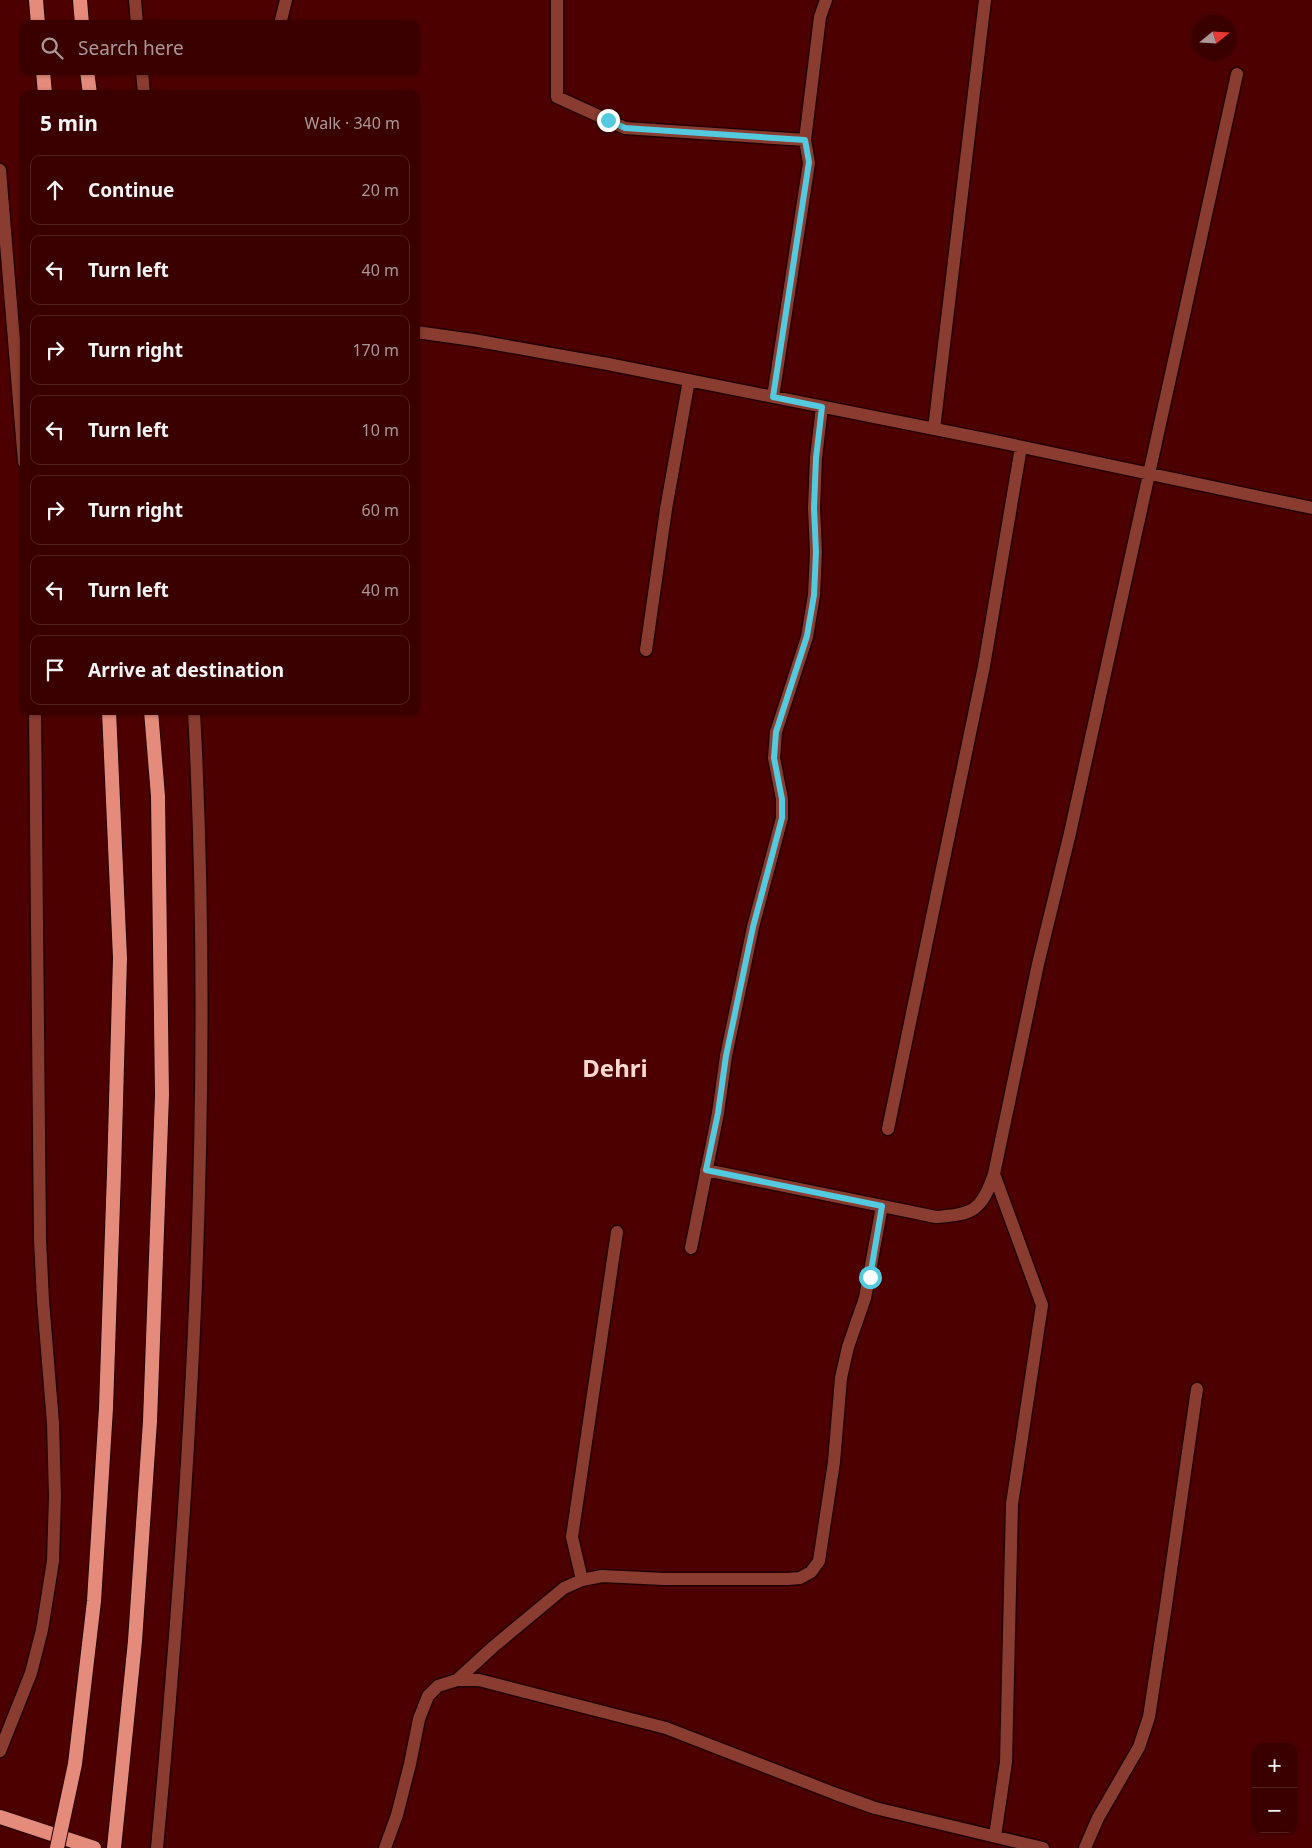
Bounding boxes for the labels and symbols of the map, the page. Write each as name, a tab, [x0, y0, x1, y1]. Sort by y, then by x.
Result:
north arrow	[1192, 15, 1237, 60]
route end	[597, 109, 620, 132]
district label: Dehri	[582, 1051, 648, 1084]
route start	[859, 1266, 882, 1289]

